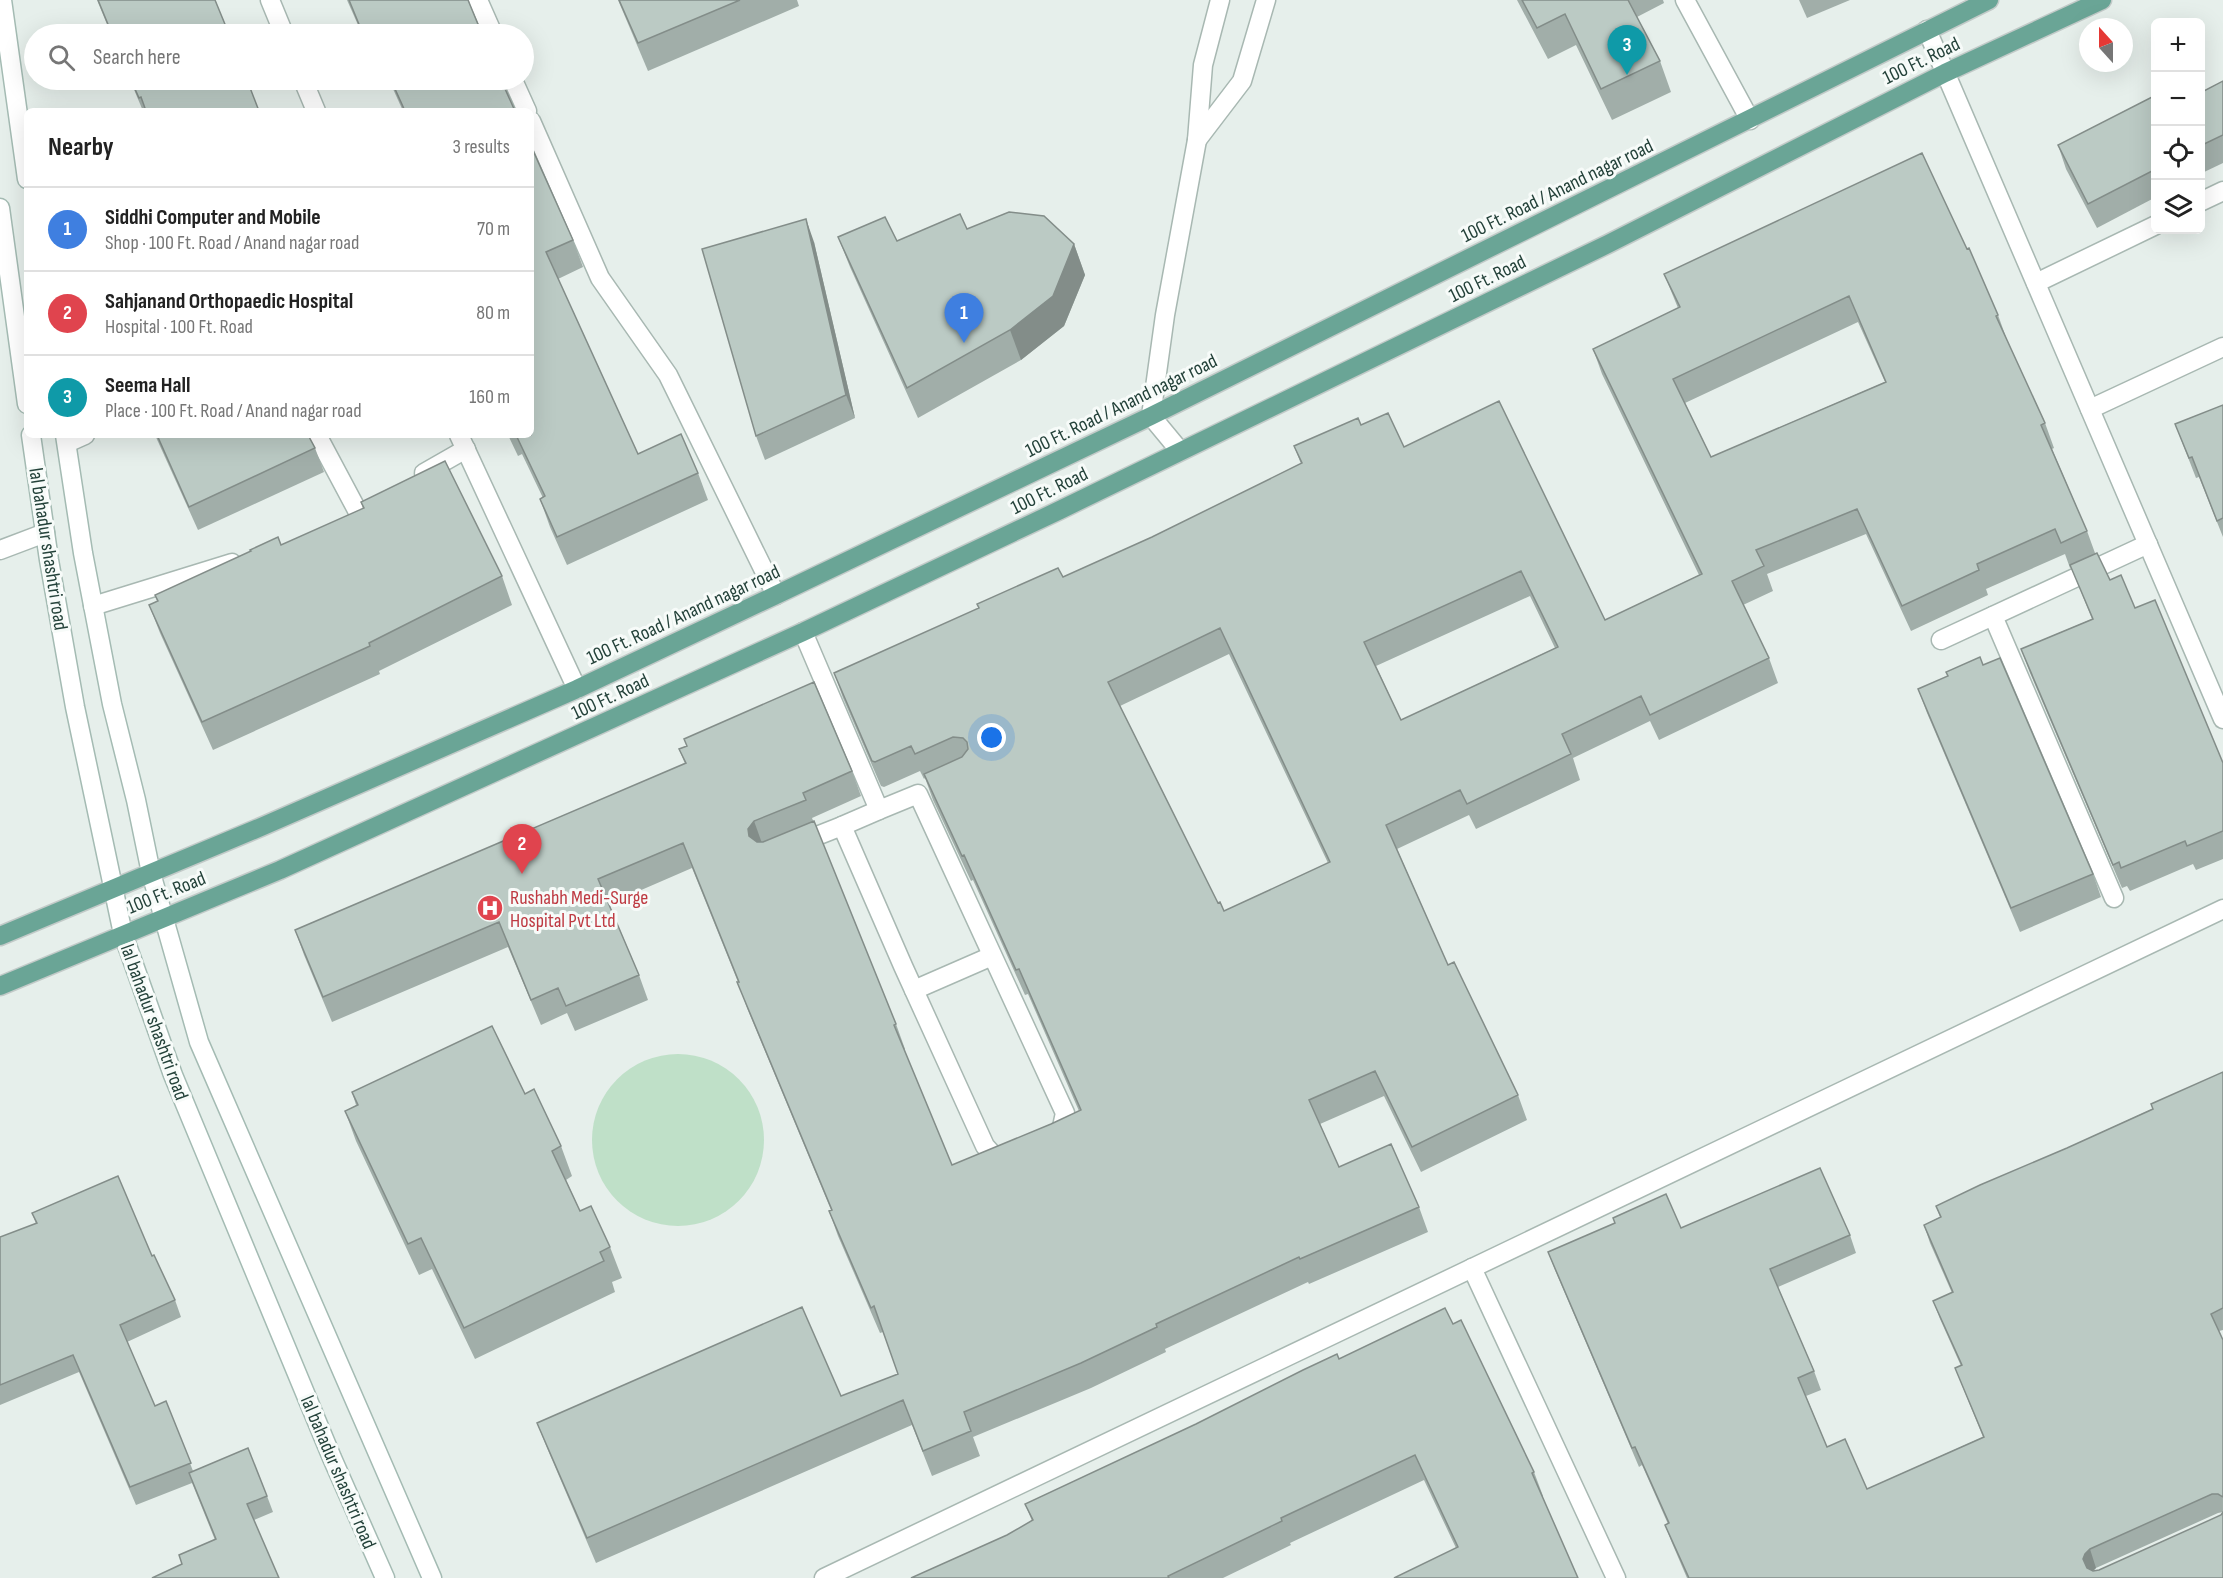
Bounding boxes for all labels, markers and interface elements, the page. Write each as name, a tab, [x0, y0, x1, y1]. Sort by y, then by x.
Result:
north arrow	[2079, 18, 2133, 72]
map controls	[2151, 18, 2205, 234]
button: +	[2151, 18, 2205, 72]
search box	[24, 24, 534, 90]
pin: 3	[1608, 26, 1646, 75]
street label: 100 Ft. Road	[1879, 32, 1964, 90]
icon: search	[45, 41, 78, 74]
text: Search here	[93, 44, 180, 71]
button: −	[2151, 72, 2205, 126]
button: locate	[2151, 126, 2205, 180]
text: Nearby	[48, 132, 114, 163]
street label: 100 Ft. Road / Anand nagar road	[1458, 134, 1657, 248]
text: 3 results	[453, 135, 510, 159]
button: layers	[2151, 180, 2205, 234]
text: Siddhi Computer and Mobile	[105, 204, 321, 231]
text: 1	[64, 217, 71, 241]
text: 70 m	[477, 217, 510, 241]
text: Shop · 100 Ft. Road / Anand nagar road	[105, 231, 359, 255]
street label: 100 Ft. Road	[1445, 250, 1530, 308]
text: Sahjanand Orthopaedic Hospital	[105, 288, 353, 315]
pin: 1	[944, 294, 984, 343]
text: 2	[63, 301, 72, 325]
text: 80 m	[476, 301, 510, 325]
text: Hospital · 100 Ft. Road	[105, 315, 253, 339]
street label: 100 Ft. Road / Anand nagar road	[1022, 349, 1221, 463]
text: Seema Hall	[105, 372, 190, 399]
text: 3	[63, 385, 72, 409]
text: 160 m	[469, 385, 510, 409]
text: Place · 100 Ft. Road / Anand nagar road	[105, 399, 361, 423]
street label: 100 Ft. Road	[1007, 462, 1092, 520]
street label: lal bahadur shashtri road	[23, 466, 73, 632]
street label: 100 Ft. Road / Anand nagar road	[583, 560, 784, 670]
street label: 100 Ft. Road	[568, 669, 653, 725]
your location	[977, 723, 1006, 752]
pin: 2	[502, 824, 542, 874]
street label: 100 Ft. Road	[124, 866, 209, 920]
place label: Rushabh Medi-Surge Hospital Pvt Ltd	[510, 886, 648, 933]
hospital icon: Rushabh Medi-Surge Hospital Pvt Ltd	[475, 893, 505, 923]
street label: lal bahadur shashtri road	[115, 941, 193, 1103]
street label: lal bahadur shashtri road	[295, 1392, 381, 1553]

